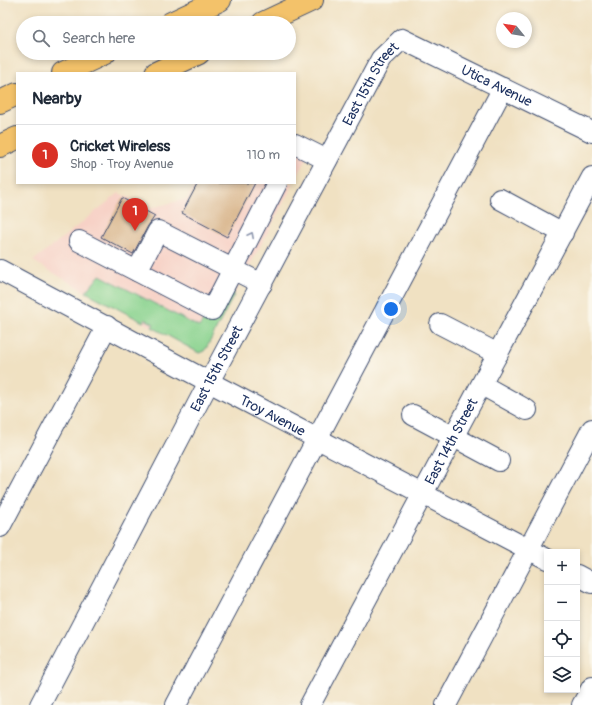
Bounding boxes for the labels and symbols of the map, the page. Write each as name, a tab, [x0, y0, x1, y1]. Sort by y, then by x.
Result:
north arrow	[496, 12, 532, 48]
street label: East 15th Street	[339, 38, 403, 129]
street label: Utica Avenue	[458, 61, 535, 110]
pin: 1	[122, 198, 148, 231]
one-way arrow	[246, 231, 254, 239]
your location	[381, 299, 401, 319]
street label: East 15th Street	[187, 322, 247, 415]
street label: Troy Avenue	[237, 392, 308, 440]
street label: East 14th Street	[421, 395, 481, 488]

